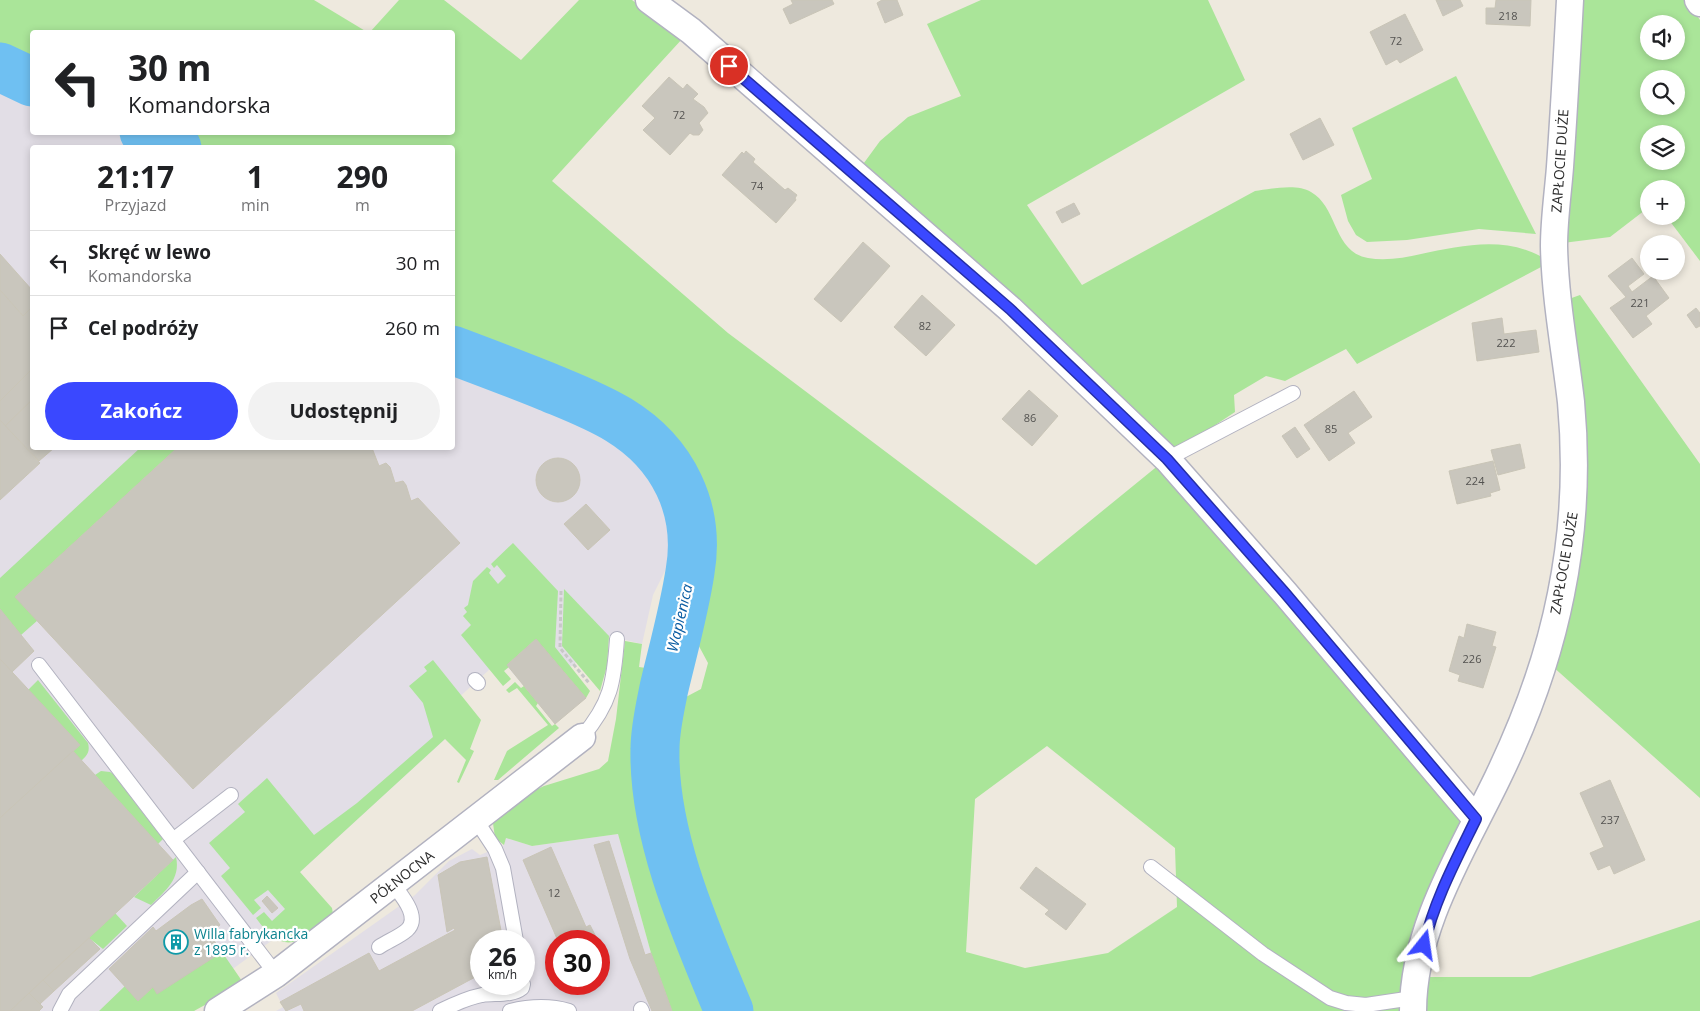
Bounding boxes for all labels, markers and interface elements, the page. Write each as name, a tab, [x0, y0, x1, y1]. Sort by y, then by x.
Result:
house number: 218	[1499, 8, 1517, 23]
map controls	[1640, 15, 1685, 280]
button: sound	[1640, 15, 1685, 60]
house number: 72	[1390, 33, 1402, 48]
text: 30 m	[128, 44, 211, 91]
pin	[708, 45, 750, 87]
icon: left	[45, 50, 110, 115]
icon: arrive	[715, 52, 743, 80]
button: search	[1640, 70, 1685, 115]
text: Komandorska	[128, 89, 271, 119]
house number: 72	[673, 107, 685, 122]
street label: ZAPŁOCIE DUŻE	[1546, 109, 1573, 213]
button: layers	[1640, 125, 1685, 170]
text: 21:17	[97, 156, 174, 197]
text: 1	[247, 156, 264, 197]
text: 290	[337, 156, 388, 197]
house number: 74	[751, 178, 764, 193]
button: +	[1640, 180, 1685, 225]
text: Przyjazd	[105, 194, 166, 216]
text: min	[241, 194, 270, 216]
text: m	[355, 194, 370, 216]
button: −	[1640, 235, 1685, 280]
text: Skręć w lewo	[88, 239, 211, 265]
icon: left	[45, 249, 73, 277]
text: 30 m	[396, 250, 440, 276]
text: Komandorska	[88, 265, 192, 287]
house number: 221	[1631, 295, 1649, 310]
icon: arrive	[45, 314, 73, 342]
text: Cel podróży	[88, 315, 198, 341]
text: 260 m	[385, 315, 440, 341]
house number: 82	[919, 318, 931, 333]
house number: 222	[1497, 335, 1515, 350]
button: Zakończ	[45, 382, 238, 440]
button: Udostępnij	[248, 382, 440, 440]
house number: 86	[1024, 410, 1036, 425]
house number: 85	[1325, 421, 1337, 436]
house number: 224	[1466, 473, 1485, 488]
street label: ZAPŁOCIE DUŻE	[1545, 510, 1582, 616]
water label: Wapienica	[662, 581, 697, 654]
house number: 226	[1463, 651, 1481, 666]
house number: 237	[1601, 812, 1619, 827]
street label: PÓŁNOCNA	[366, 846, 438, 908]
house number: 12	[548, 885, 560, 900]
position arrow	[1397, 918, 1449, 970]
place label: Willa fabrykancka z 1895 r.	[194, 924, 308, 959]
building icon: Willa fabrykancka z 1895 r.	[163, 929, 189, 955]
speed limit sign: 30	[545, 930, 610, 995]
text: 26	[488, 939, 517, 973]
text: km/h	[488, 966, 517, 983]

